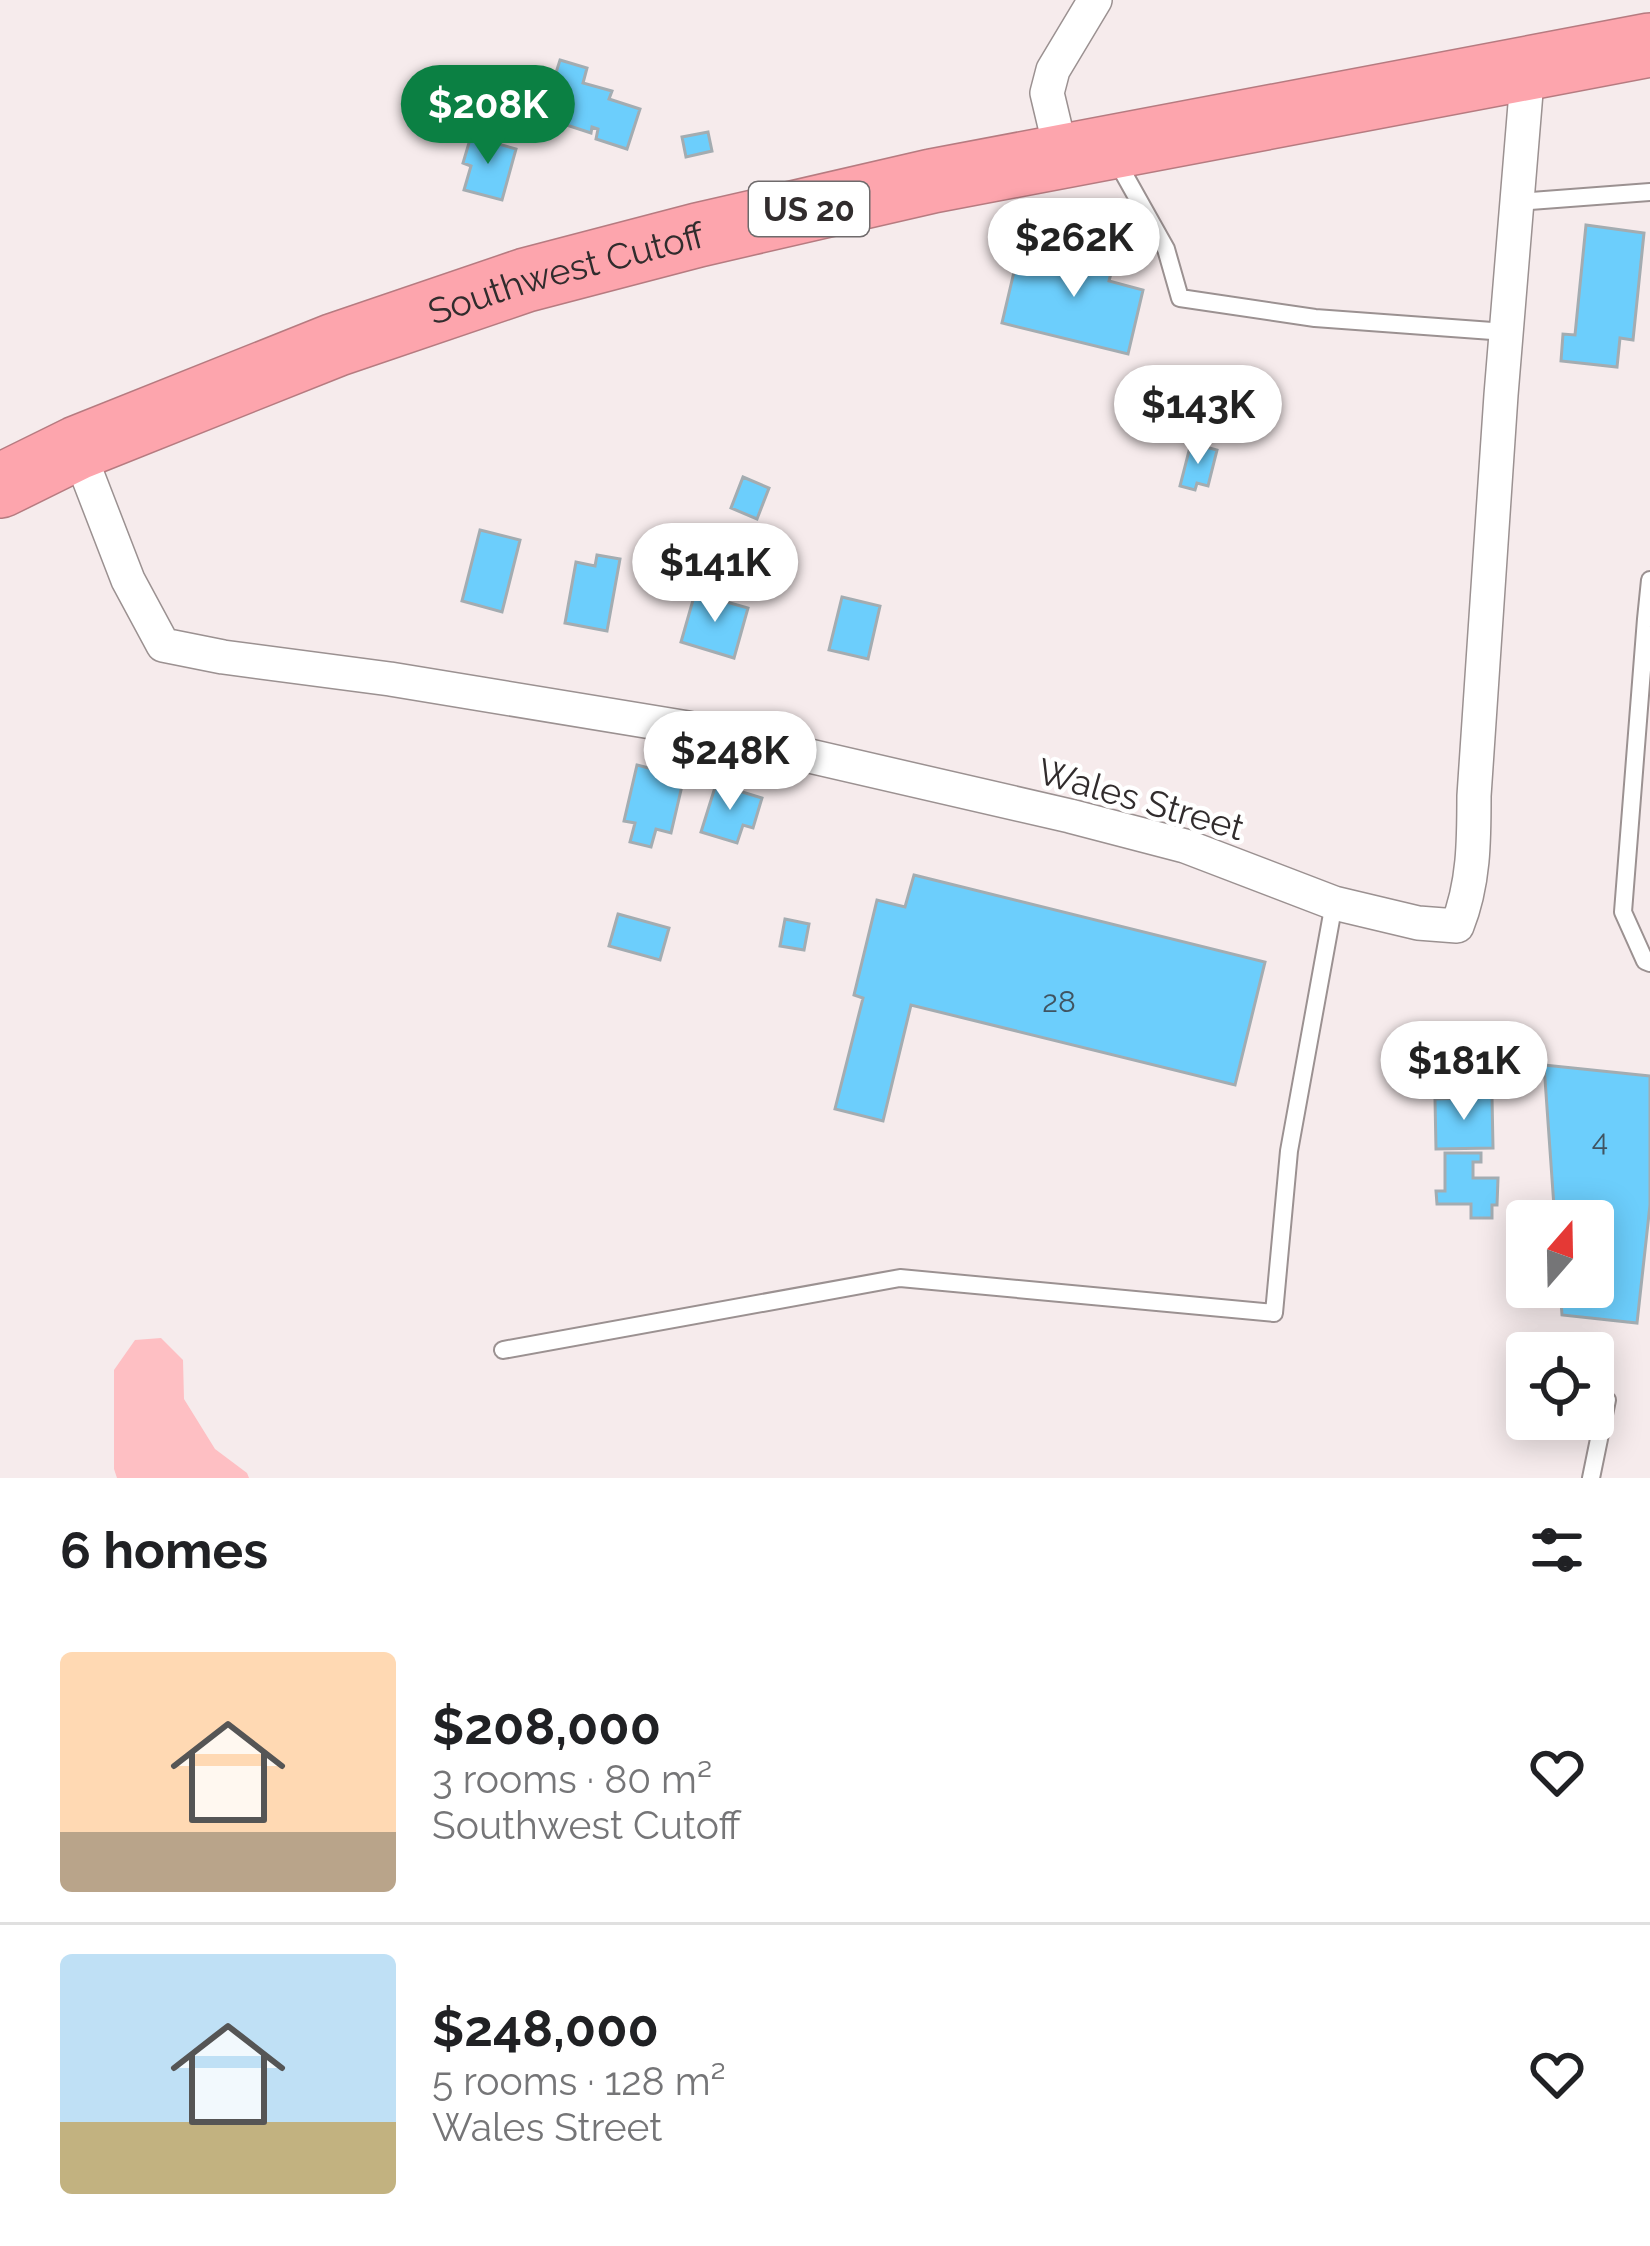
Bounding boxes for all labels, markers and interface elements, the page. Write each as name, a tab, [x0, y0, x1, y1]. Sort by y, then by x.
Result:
pin: $208K	[404, 65, 572, 167]
text: $208K	[428, 81, 548, 127]
road number: US 20	[749, 182, 869, 236]
pin: $262K	[990, 198, 1158, 300]
street label: Southwest Cutoff	[422, 213, 710, 333]
text: $262K	[1015, 214, 1133, 260]
pin: $143K	[1114, 365, 1282, 467]
text: $143K	[1141, 381, 1255, 427]
pin: $141K	[631, 523, 799, 625]
text: $141K	[659, 539, 771, 585]
pin: $248K	[646, 711, 814, 813]
text: $248K	[671, 727, 789, 773]
street label: Wales Street	[1033, 750, 1249, 848]
house number: 28	[1042, 984, 1076, 1019]
pin: $181K	[1380, 1021, 1548, 1123]
text: $181K	[1408, 1037, 1520, 1083]
house number: 4	[1592, 1123, 1608, 1158]
north arrow	[1506, 1200, 1614, 1308]
map controls	[1506, 1200, 1614, 1440]
button: locate	[1506, 1332, 1614, 1440]
icon: filters	[1524, 1517, 1590, 1583]
text: 6 homes	[60, 1520, 268, 1580]
text: $208,000	[432, 1696, 661, 1756]
icon: home	[156, 1700, 300, 1844]
icon: heart	[1524, 1739, 1590, 1805]
text: 3 rooms · 80 m²	[432, 1756, 712, 1802]
text: Southwest Cutoff	[432, 1802, 741, 1848]
text: $248,000	[432, 1998, 659, 2058]
icon: home	[156, 2002, 300, 2146]
icon: heart	[1524, 2041, 1590, 2107]
text: 5 rooms · 128 m²	[432, 2058, 726, 2104]
text: Wales Street	[432, 2104, 662, 2150]

